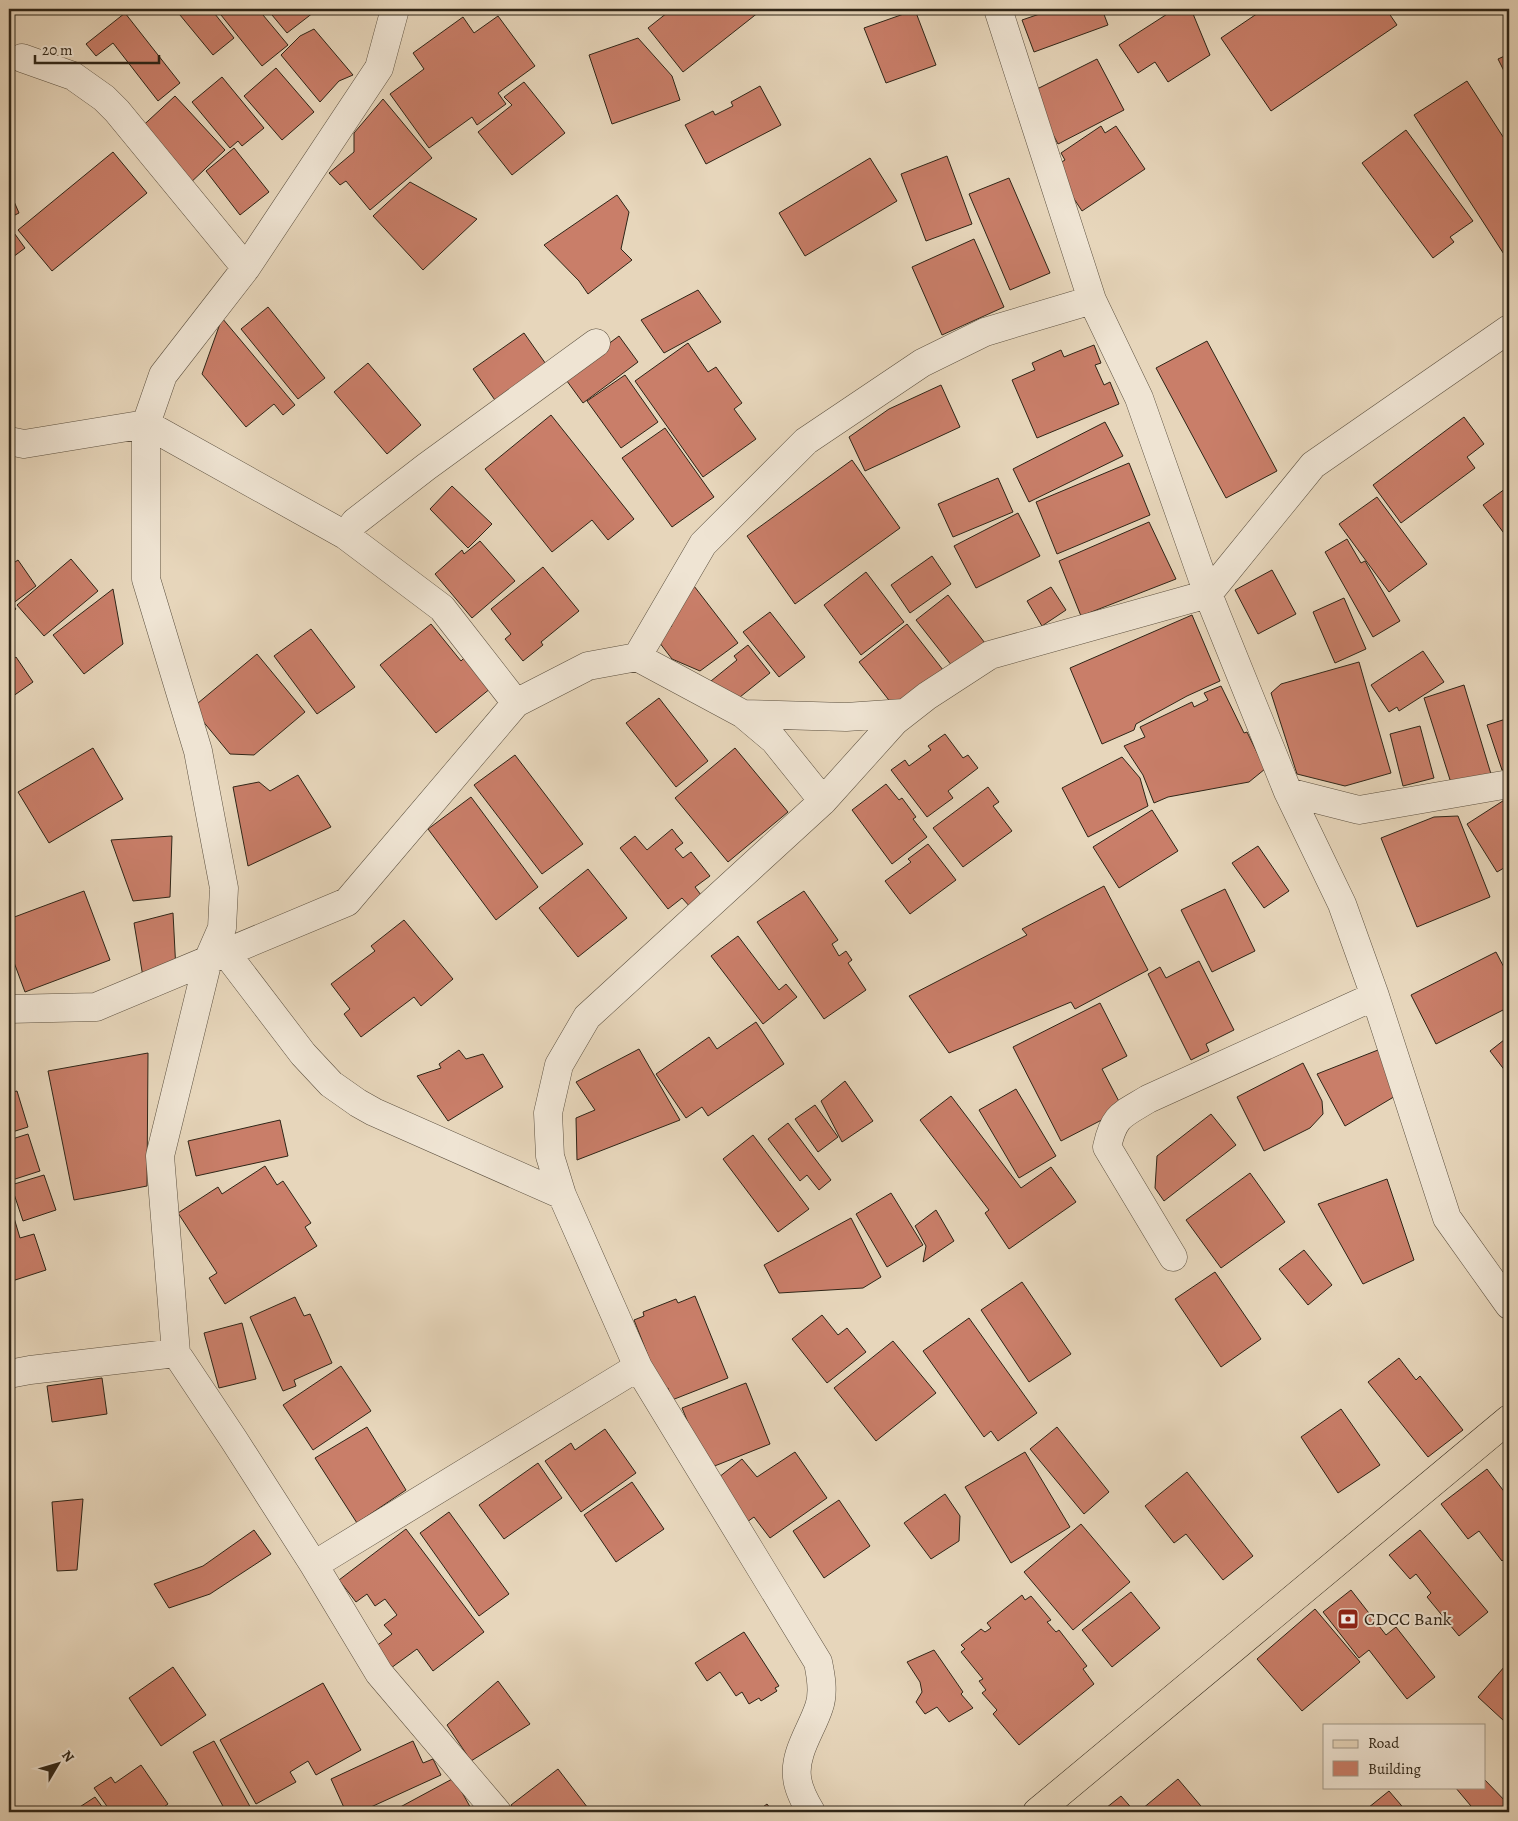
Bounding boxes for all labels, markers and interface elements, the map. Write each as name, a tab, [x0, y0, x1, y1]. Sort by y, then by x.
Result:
scale bar	[35, 32, 159, 64]
text: 20 m	[42, 40, 73, 60]
bank icon: CDCC Bank	[1336, 1607, 1360, 1631]
place label: CDCC Bank	[1364, 1607, 1452, 1631]
legend	[1323, 1724, 1486, 1788]
text: Road	[1368, 1733, 1400, 1753]
north arrow	[32, 1738, 82, 1788]
text: N	[57, 1746, 78, 1766]
text: Building	[1368, 1759, 1421, 1779]

